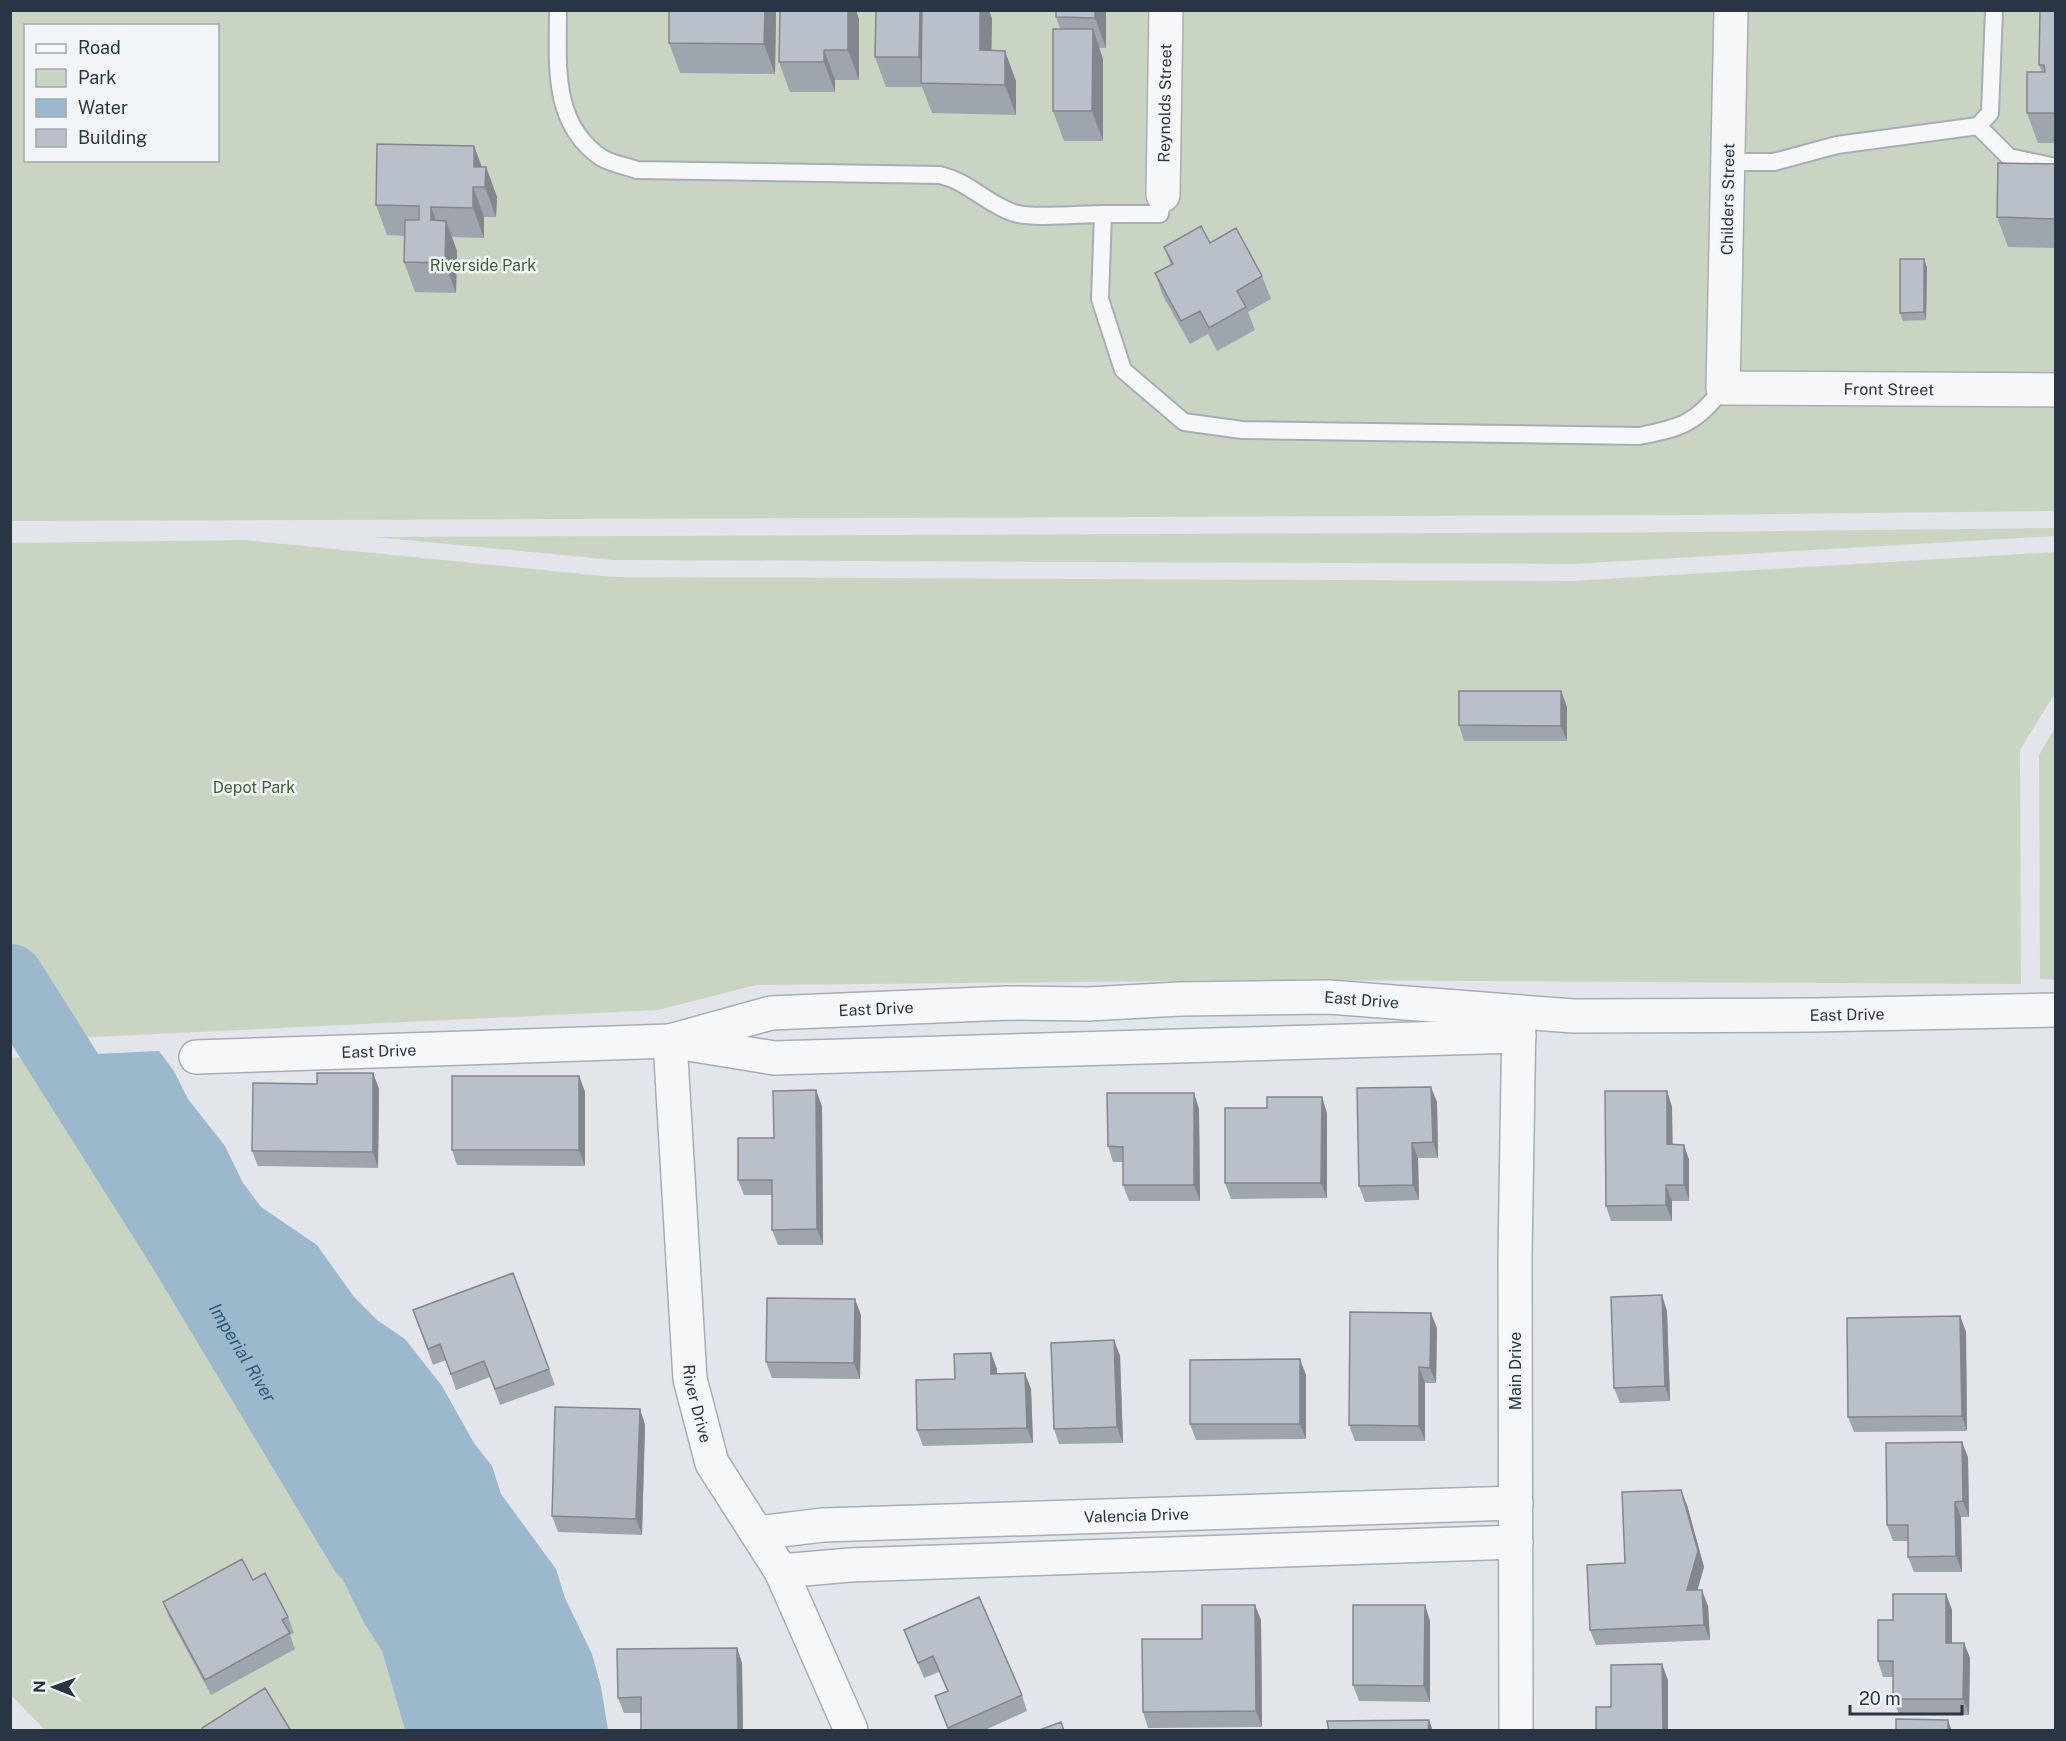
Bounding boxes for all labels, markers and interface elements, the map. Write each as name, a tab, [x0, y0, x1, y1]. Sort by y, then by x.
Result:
legend	[24, 24, 219, 162]
text: Road	[78, 37, 121, 58]
street label: Reynolds Street	[1154, 43, 1175, 163]
text: Park	[78, 67, 116, 88]
text: Water	[78, 97, 128, 118]
text: Building	[78, 127, 147, 148]
street label: Childers Street	[1718, 143, 1738, 255]
park label: Riverside Park	[430, 256, 536, 275]
street label: Front Street	[1844, 379, 1934, 399]
park label: Depot Park	[213, 778, 295, 797]
street label: East Drive	[1324, 987, 1400, 1012]
street label: East Drive	[838, 997, 914, 1020]
street label: East Drive	[1809, 1004, 1885, 1025]
street label: East Drive	[341, 1040, 417, 1062]
water label: Imperial River	[205, 1299, 281, 1406]
street label: Main Drive	[1506, 1332, 1525, 1410]
street label: River Drive	[680, 1364, 716, 1445]
street label: Valencia Drive	[1083, 1504, 1189, 1526]
north arrow	[24, 1657, 84, 1717]
scale bar	[1850, 1678, 1962, 1716]
text: N	[30, 1680, 49, 1693]
text: 20 m	[1859, 1688, 1901, 1709]

